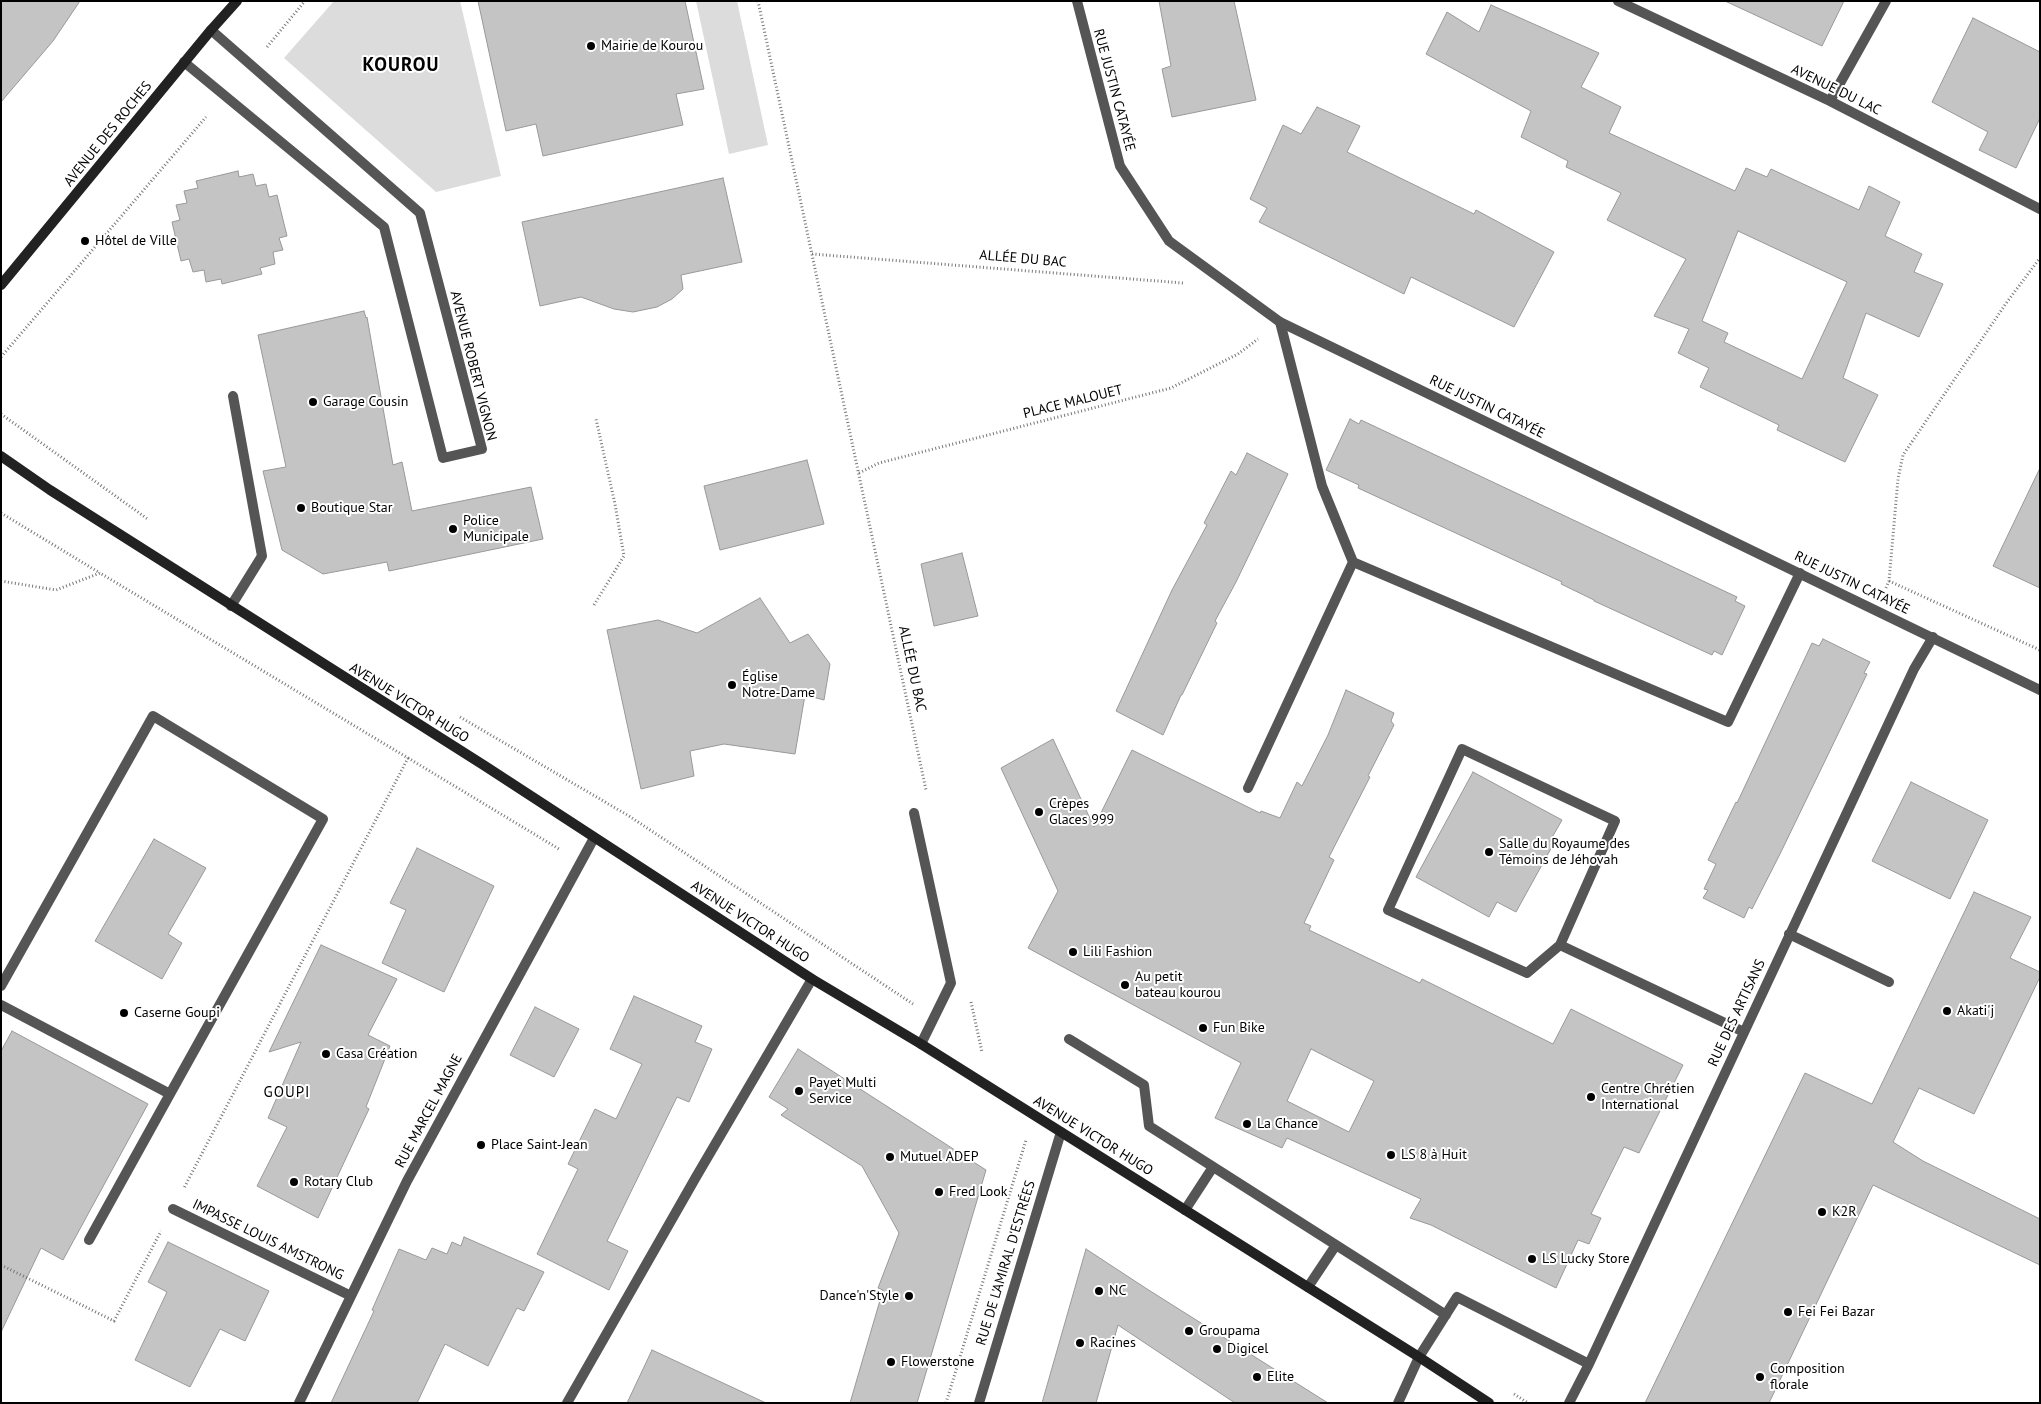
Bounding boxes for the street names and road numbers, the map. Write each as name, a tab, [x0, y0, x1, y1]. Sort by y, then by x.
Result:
street label: RUE JUSTIN CATAYÉE	[1090, 27, 1138, 153]
street label: AVENUE DU LAC	[1788, 61, 1884, 119]
street label: AVENUE DES ROCHES	[60, 78, 156, 190]
street label: ALLÉE DU BAC	[979, 247, 1067, 271]
street label: AVENUE ROBERT VIGNON	[446, 289, 500, 443]
street label: RUE JUSTIN CATAYÉE	[1427, 372, 1547, 442]
street label: PLACE MALOUET	[1022, 382, 1124, 422]
street label: RUE JUSTIN CATAYÉE	[1792, 548, 1912, 618]
street label: ALLÉE DU BAC	[895, 624, 929, 714]
street label: AVENUE VICTOR HUGO	[346, 659, 472, 747]
street label: AVENUE VICTOR HUGO	[688, 877, 812, 967]
street label: RUE DES ARTISANS	[1705, 957, 1769, 1069]
street label: RUE MARCEL MAGNE	[392, 1051, 466, 1171]
street label: AVENUE VICTOR HUGO	[1030, 1092, 1156, 1180]
street label: RUE DE L'AMIRAL D'ESTRÉES	[973, 1179, 1039, 1347]
street label: IMPASSE LOUIS AMSTRONG	[190, 1196, 346, 1284]

